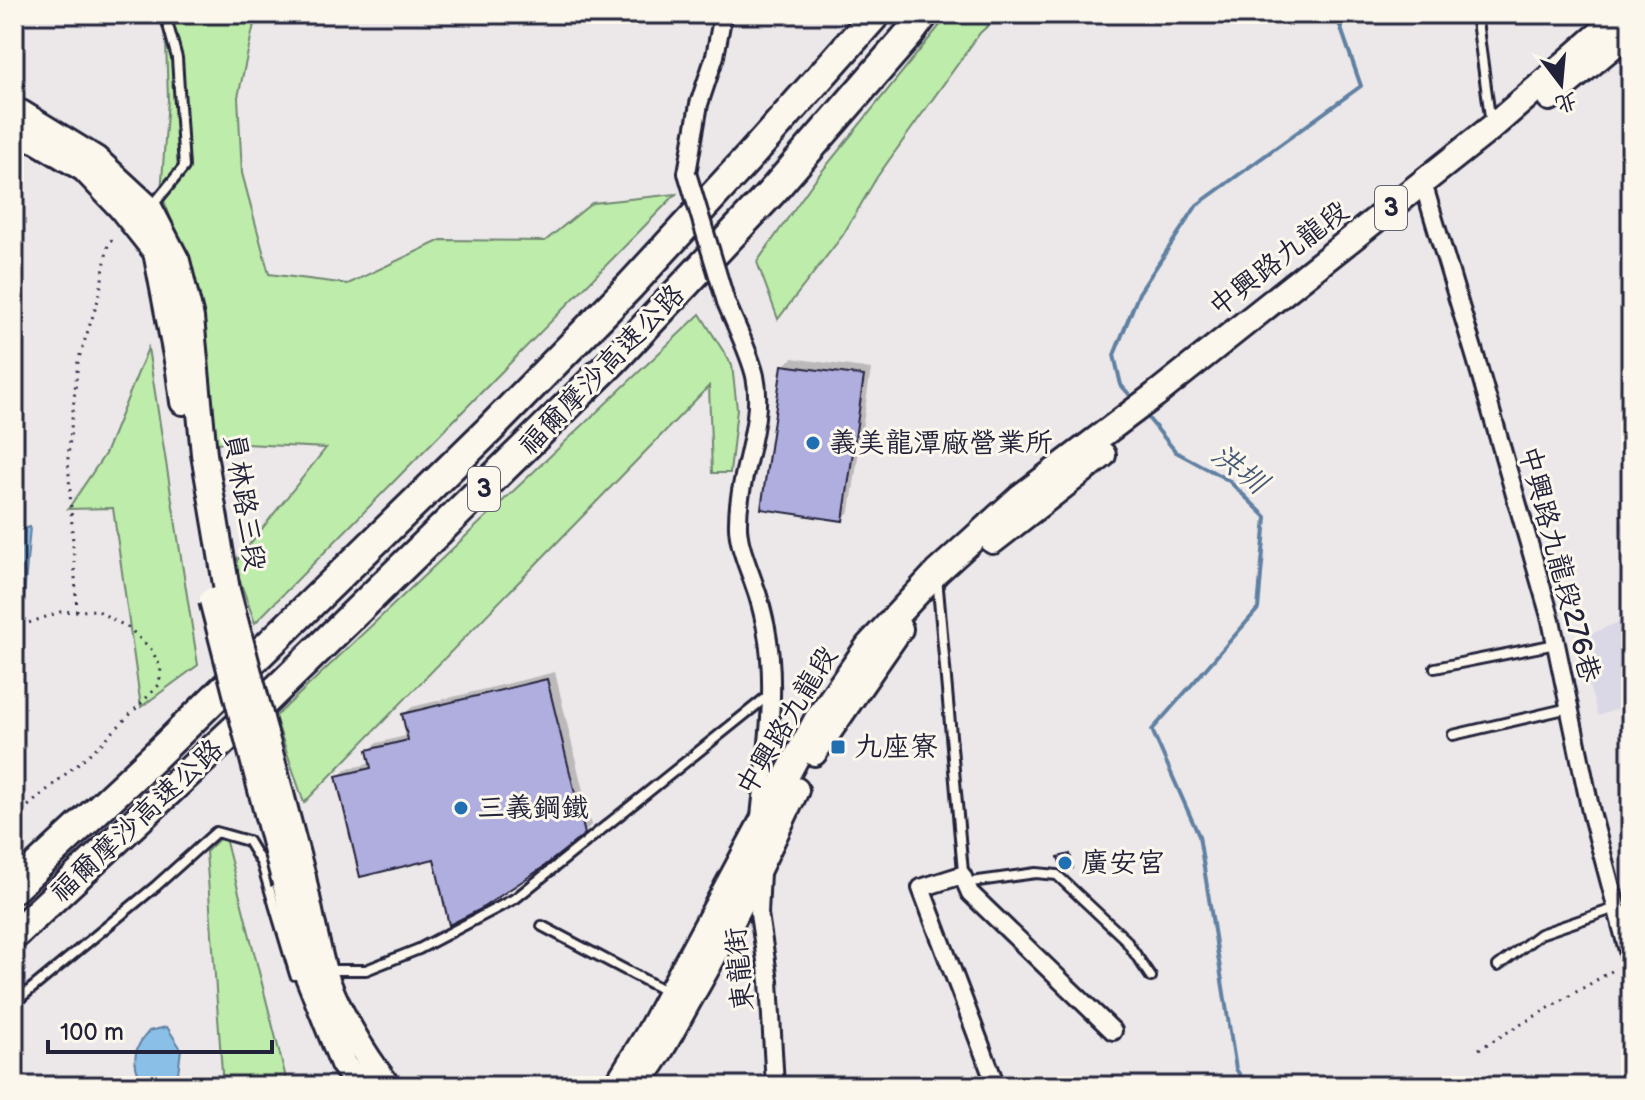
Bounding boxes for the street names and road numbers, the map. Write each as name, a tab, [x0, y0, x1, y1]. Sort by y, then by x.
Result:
road number: 3	[1375, 186, 1407, 230]
street label: 中興路九龍段	[1203, 194, 1355, 324]
street label: 福爾摩沙高速公路	[512, 278, 692, 462]
street label: 員林路三段	[217, 430, 271, 574]
street label: 中興路九龍段276巷	[1512, 442, 1607, 687]
road number: 3	[468, 467, 500, 511]
street label: 中興路九龍段	[730, 640, 844, 802]
street label: 福爾摩沙高速公路	[44, 733, 230, 909]
street label: 東龍街	[719, 925, 761, 1013]

